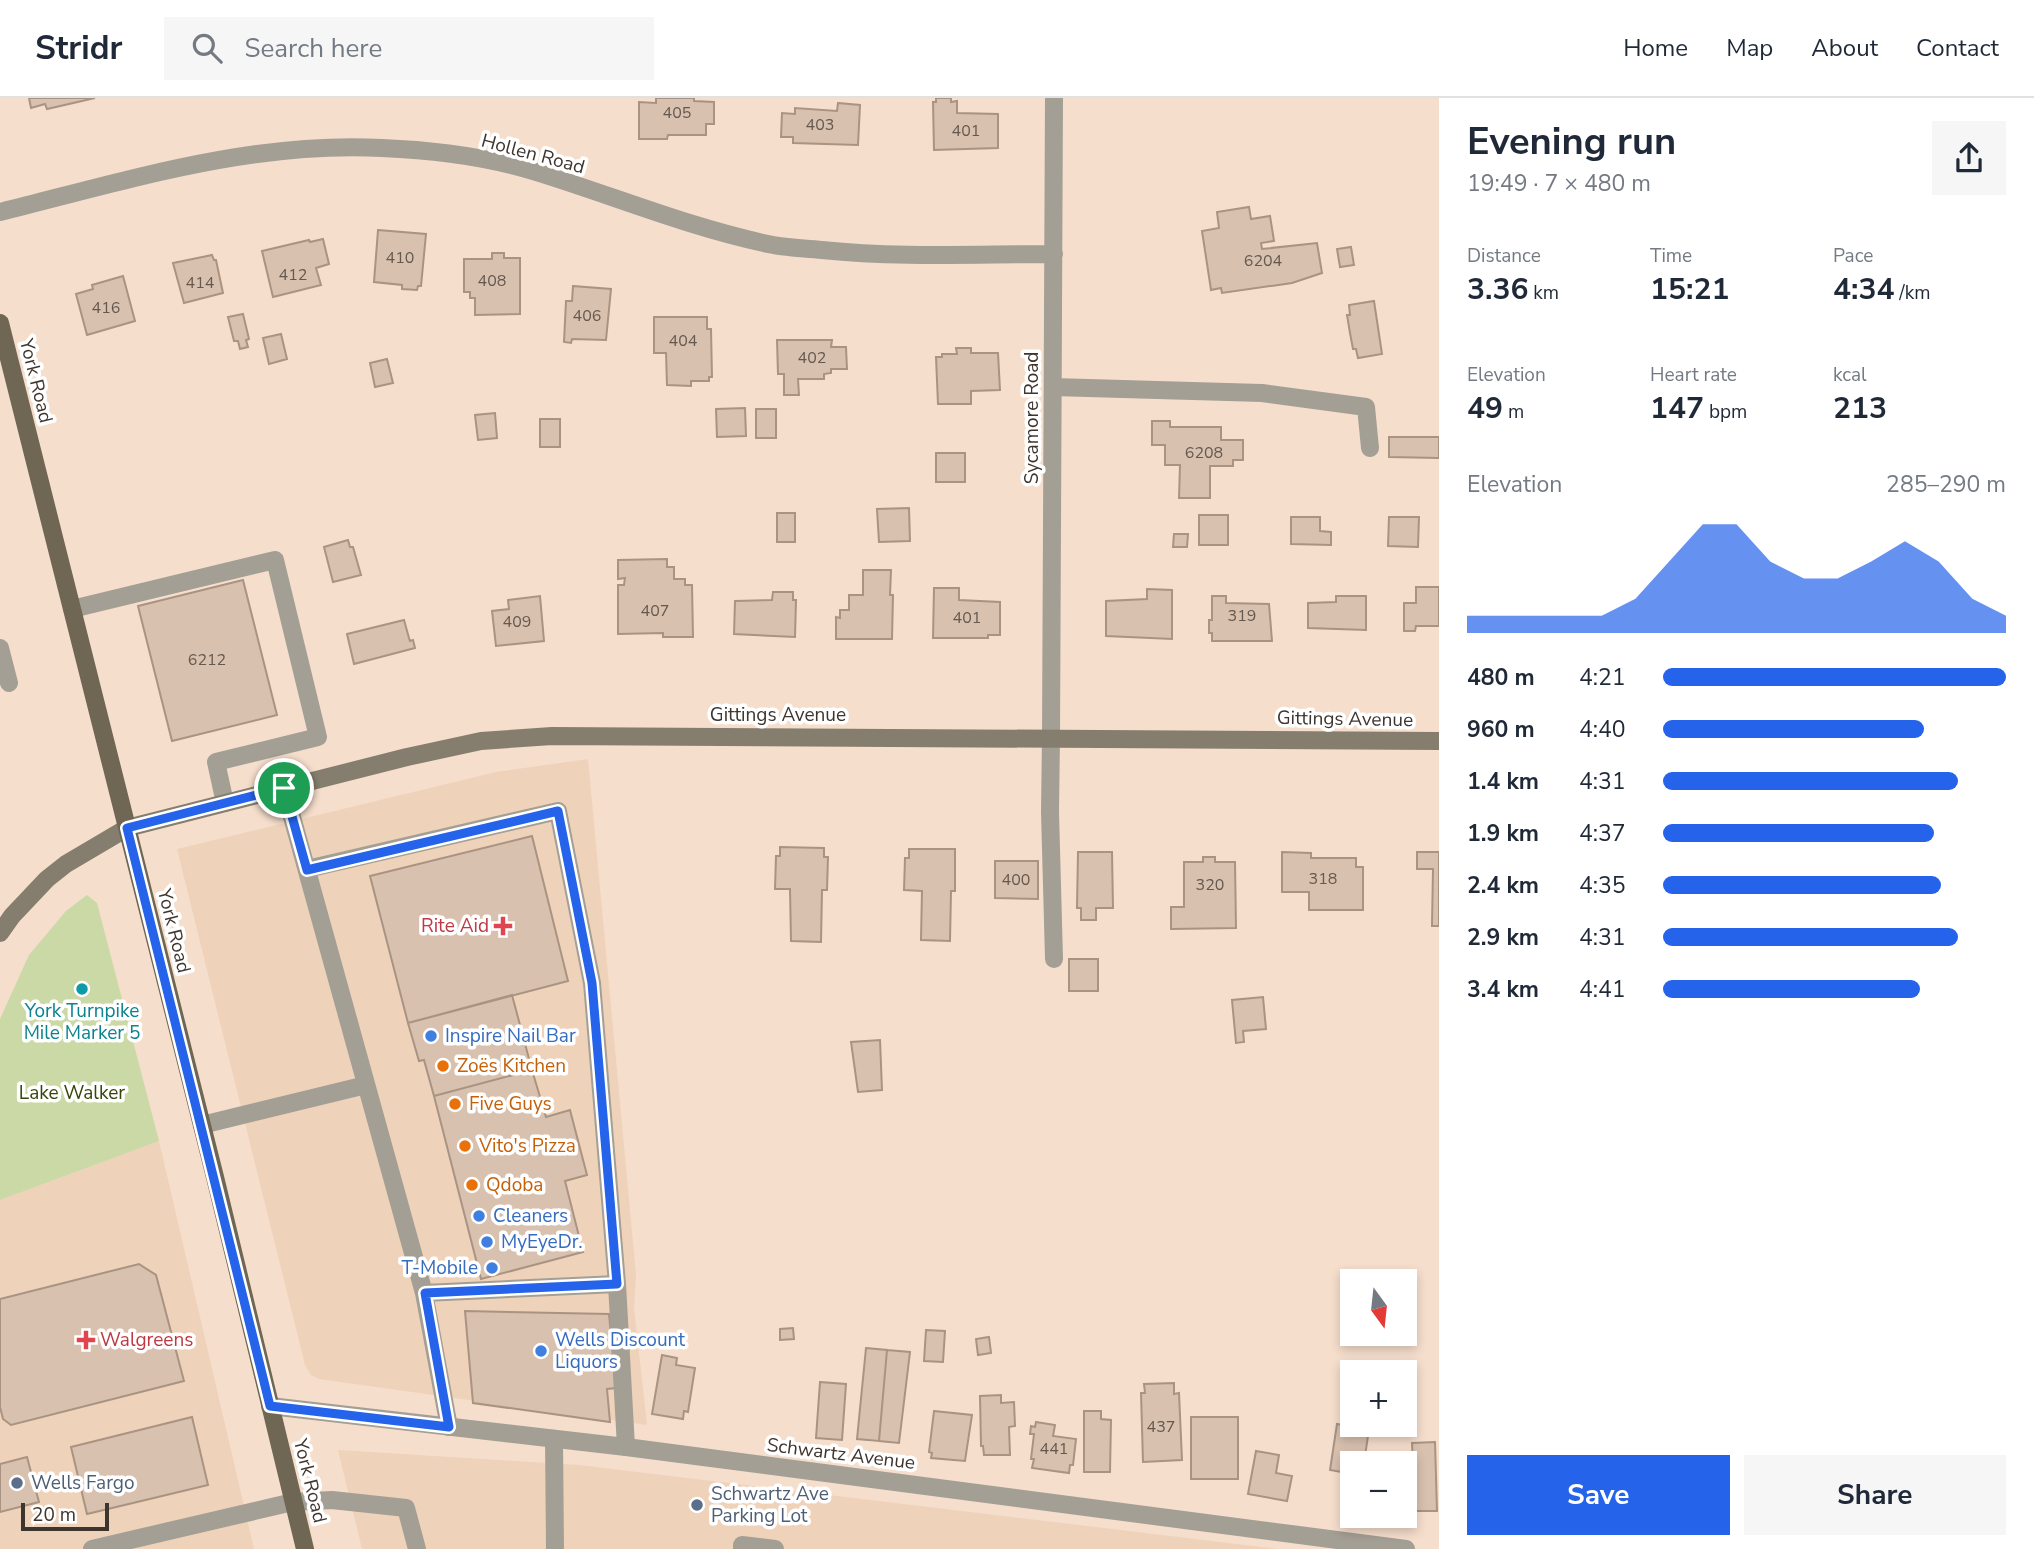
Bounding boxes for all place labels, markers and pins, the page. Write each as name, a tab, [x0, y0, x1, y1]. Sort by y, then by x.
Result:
pin	[254, 758, 314, 818]
place label: Rite Aid	[421, 913, 489, 939]
marker: Rite Aid	[495, 918, 511, 934]
marker: York Turnpike Mile Marker 5	[74, 981, 90, 997]
place label: York Turnpike Mile Marker 5	[24, 998, 140, 1046]
place label: Inspire Nail Bar	[445, 1023, 576, 1049]
marker: Inspire Nail Bar	[423, 1028, 439, 1044]
place label: Zoës Kitchen	[457, 1053, 566, 1079]
marker: Zoës Kitchen	[435, 1058, 451, 1074]
place label: Five Guys	[469, 1091, 552, 1117]
marker: Five Guys	[447, 1096, 463, 1112]
place label: Vito's Pizza	[478, 1133, 576, 1159]
marker: Vito's Pizza	[457, 1138, 473, 1154]
place label: Qdoba	[486, 1172, 543, 1198]
marker: Qdoba	[464, 1177, 480, 1193]
place label: Cleaners	[493, 1203, 568, 1229]
marker: Cleaners	[471, 1208, 487, 1224]
place label: MyEyeDr.	[501, 1229, 582, 1255]
marker: MyEyeDr.	[479, 1234, 495, 1250]
place label: T-Mobile	[401, 1255, 478, 1281]
marker: T-Mobile	[484, 1260, 500, 1276]
place label: Walgreens	[100, 1327, 193, 1353]
place label: Wells Discount Liquors	[555, 1327, 685, 1375]
marker: Walgreens	[78, 1332, 94, 1348]
marker: Wells Discount Liquors	[533, 1343, 549, 1359]
place label: Wells Fargo	[31, 1470, 135, 1496]
marker: Wells Fargo	[9, 1475, 25, 1491]
place label: Schwartz Ave Parking Lot	[711, 1481, 829, 1529]
marker: Schwartz Ave Parking Lot	[689, 1497, 705, 1513]

